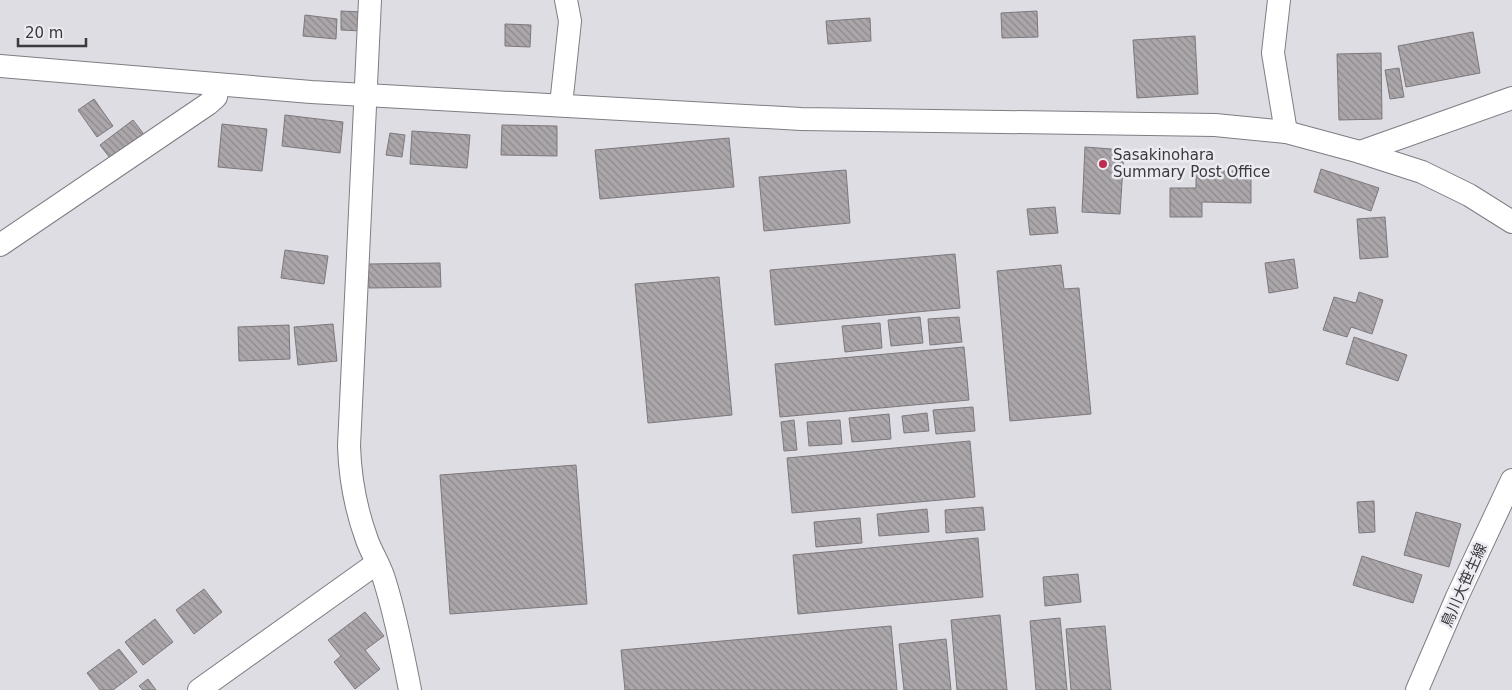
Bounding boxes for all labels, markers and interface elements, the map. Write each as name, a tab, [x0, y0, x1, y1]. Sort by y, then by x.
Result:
scale bar	[18, 15, 85, 47]
text: 20 m	[25, 24, 63, 42]
place label: Sasakinohara Summary Post Office	[1113, 146, 1270, 181]
marker: Sasakinohara Summary Post Office	[1097, 158, 1109, 170]
street label: 鳥川大笹生線	[1437, 540, 1491, 630]

